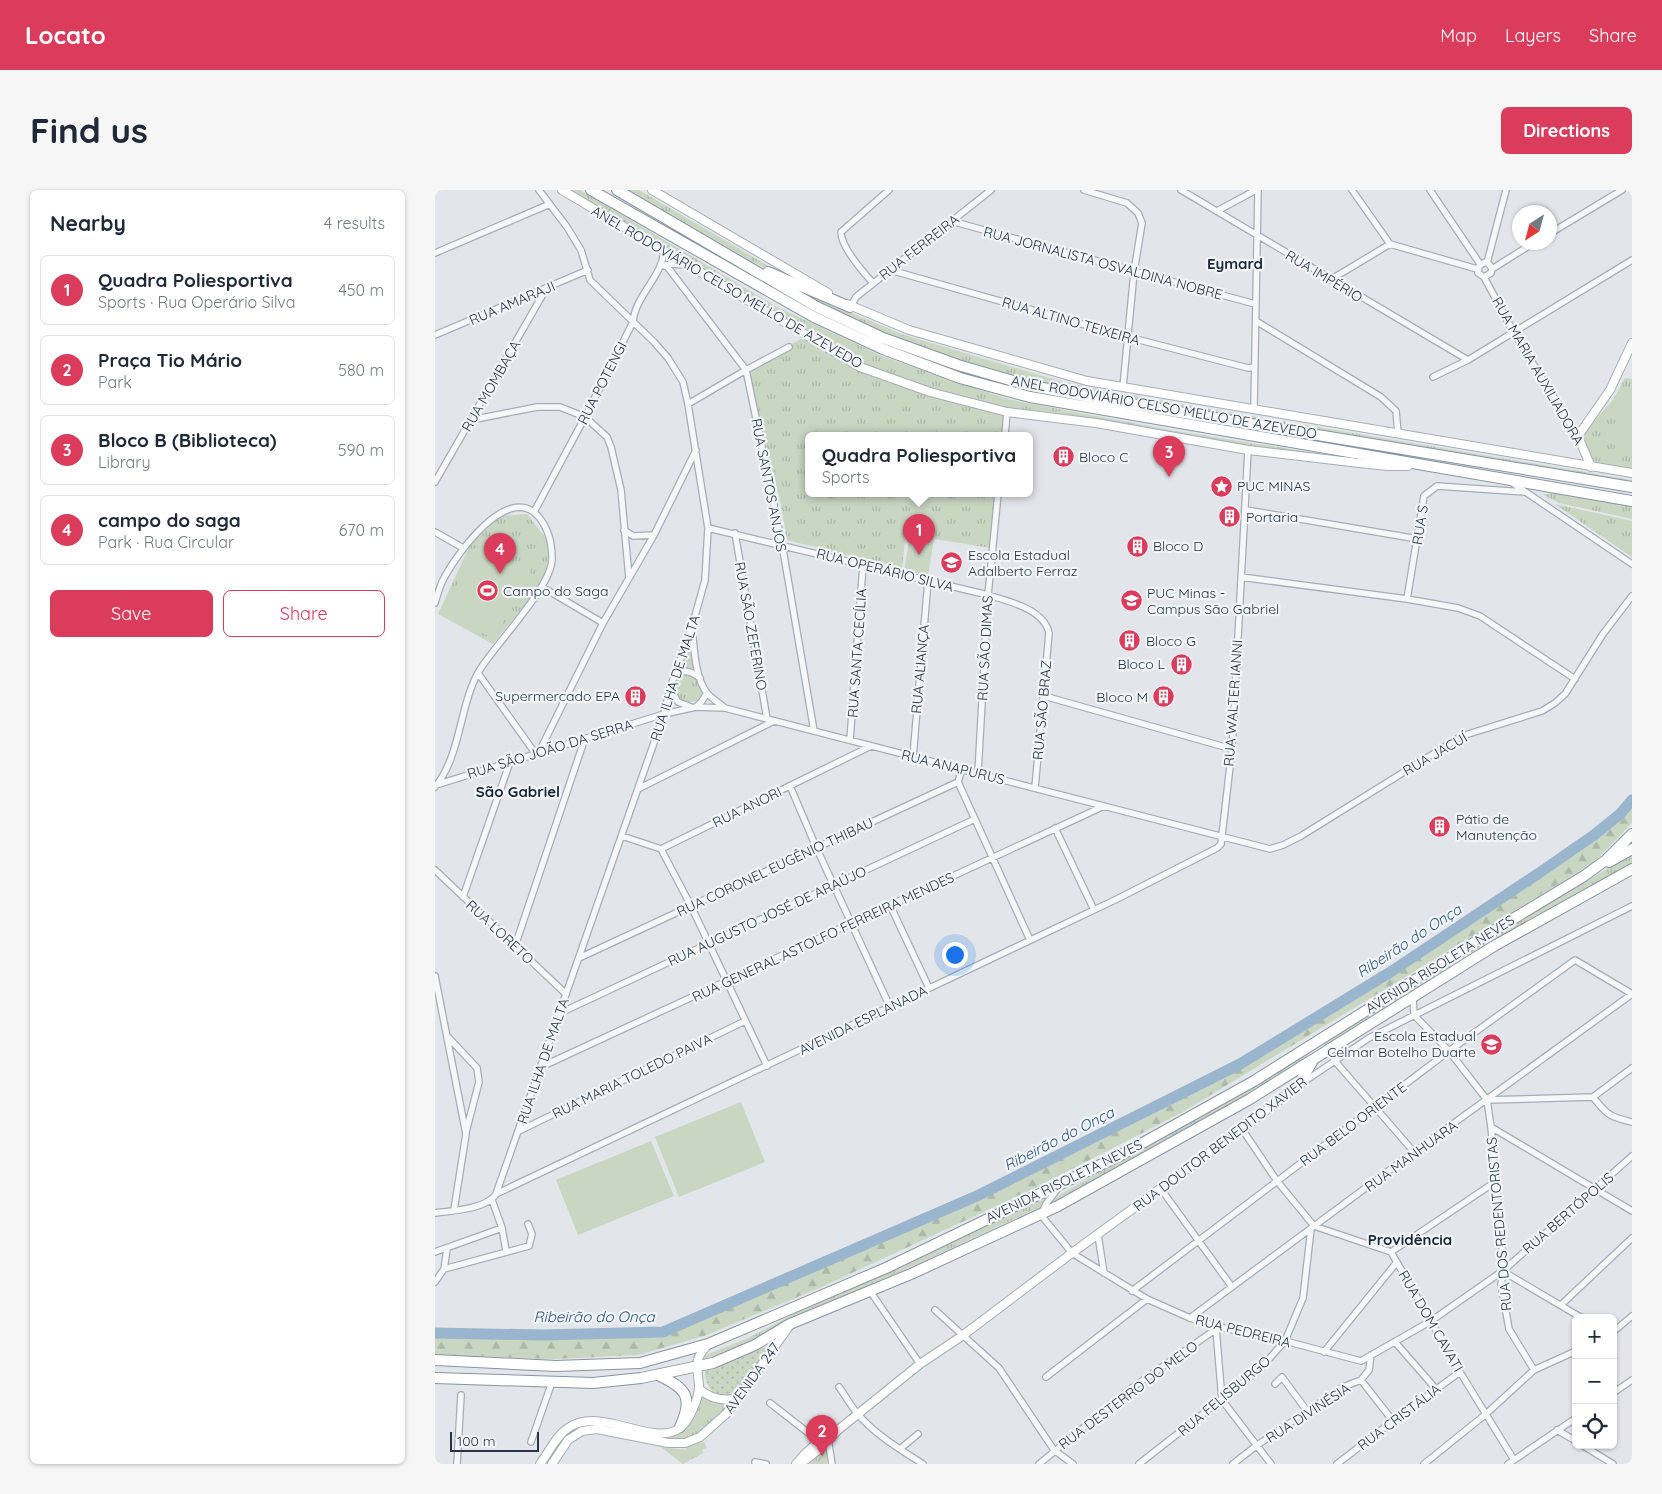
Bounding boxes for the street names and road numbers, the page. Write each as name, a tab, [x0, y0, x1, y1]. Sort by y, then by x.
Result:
street label: ANEL RODOVIÁRIO CELSO MELLO DE AZEVEDO	[588, 202, 866, 372]
street label: RUA FERREIRA	[875, 210, 963, 284]
street label: RUA JORNALISTA OSVALDINA NOBRE	[981, 222, 1225, 304]
street label: RUA IMPÉRIO	[1282, 246, 1366, 306]
street label: RUA AMARAJI	[466, 277, 558, 329]
street label: RUA ALTINO TEIXEIRA	[1000, 293, 1142, 349]
street label: RUA MARIA AUXILIADORA	[1488, 294, 1588, 448]
street label: RUA MOMBAÇA	[458, 337, 524, 435]
street label: RUA POTENGI	[573, 339, 631, 427]
street label: ANEL RODOVIÁRIO CELSO MELLO DE AZEVEDO	[1010, 371, 1319, 443]
street label: RUA SANTOS ANJOS	[747, 417, 791, 553]
street label: RUA S	[1408, 504, 1432, 546]
street label: RUA OPERÁRIO SILVA	[814, 544, 956, 596]
street label: RUA SÃO ZEFERINO	[731, 560, 771, 692]
street label: RUA SANTA CECÍLIA	[844, 588, 870, 718]
street label: RUA SÃO DIMAS	[973, 595, 997, 701]
street label: RUA ILHA DE MALTA	[646, 613, 704, 743]
street label: RUA ALIANÇA	[907, 624, 933, 714]
street label: RUA WALTER IANNI	[1220, 639, 1246, 767]
street label: RUA SÃO BRAZ	[1029, 659, 1055, 761]
street label: RUA SÃO JOÃO DA SERRA	[465, 715, 635, 783]
street label: RUA JACUÍ	[1400, 728, 1471, 780]
street label: RUA ANAPURUS	[900, 745, 1007, 789]
street label: RUA ANORI	[709, 782, 785, 832]
street label: RUA CORONEL EUGÊNIO THIBAU	[674, 813, 876, 921]
street label: RUA AUGUSTO JOSÉ DE ARAÚJO	[665, 862, 869, 970]
street label: RUA GENERAL ASTOLFO FERREIRA MENDES	[689, 868, 957, 1006]
street label: RUA LORETO	[462, 896, 538, 968]
street label: AVENIDA RISOLETA NEVES	[1362, 911, 1518, 1017]
street label: AVENIDA ESPLANADA	[796, 981, 930, 1059]
street label: RUA ILHA DE MALTA	[513, 996, 573, 1126]
street label: RUA MARIA TOLEDO PAIVA	[549, 1029, 715, 1123]
street label: RUA DOUTOR BENEDITO XAVIER	[1130, 1073, 1310, 1215]
street label: RUA BELO ORIENTE	[1296, 1078, 1410, 1170]
street label: RUA MANHUARA	[1361, 1116, 1461, 1196]
street label: AVENIDA RISOLETA NEVES	[983, 1135, 1146, 1227]
street label: RUA DOS REDENTORISTAS	[1482, 1136, 1516, 1312]
street label: RUA BERTÓPOLIS	[1519, 1168, 1618, 1258]
street label: RUA DOM CAVATI	[1395, 1267, 1467, 1375]
street label: RUA PEDREIRA	[1193, 1310, 1293, 1352]
street label: RUA DESTERRO DO MELO	[1055, 1337, 1201, 1453]
street label: AVENIDA 247	[720, 1339, 784, 1417]
street label: RUA FELISBURGO	[1174, 1352, 1274, 1440]
street label: RUA DIVINÉSIA	[1262, 1379, 1354, 1447]
street label: RUA CRISTÁLIA	[1354, 1380, 1444, 1454]

